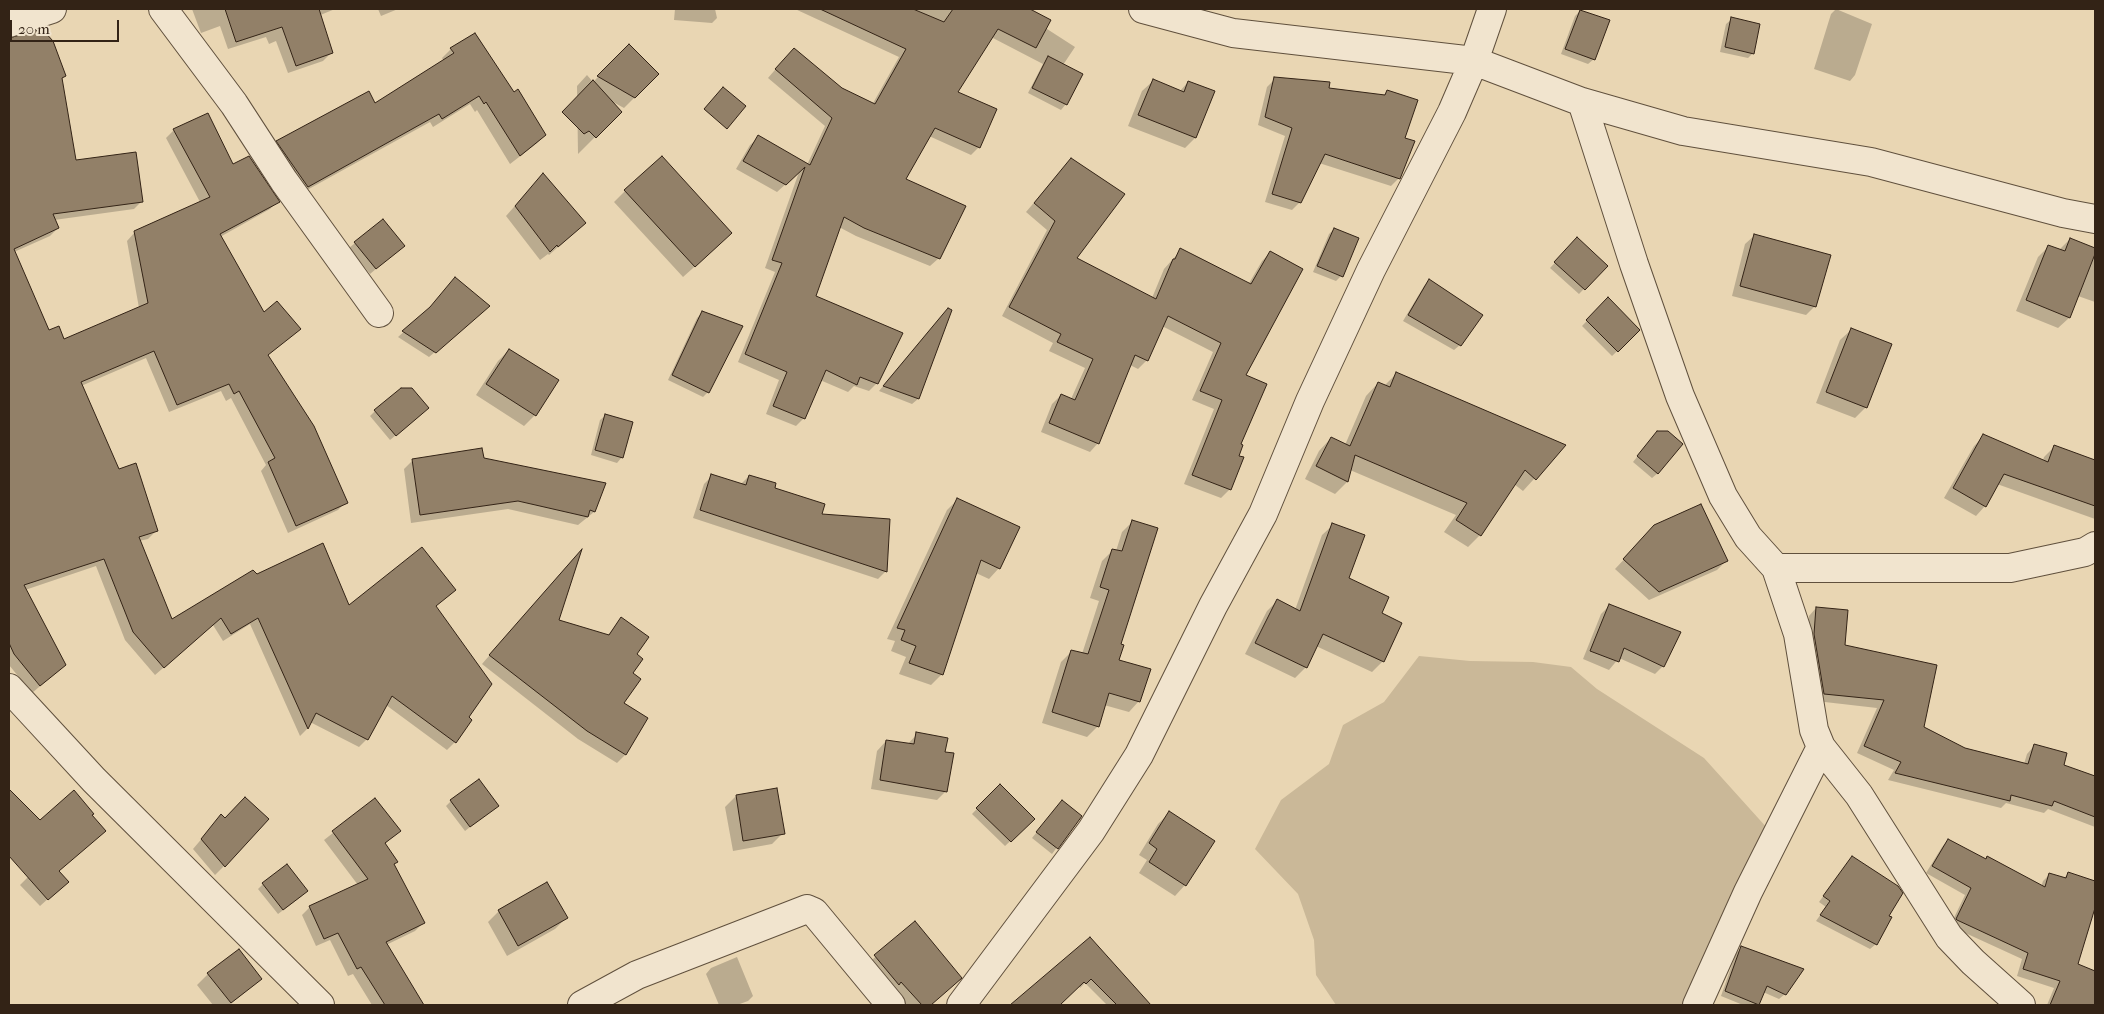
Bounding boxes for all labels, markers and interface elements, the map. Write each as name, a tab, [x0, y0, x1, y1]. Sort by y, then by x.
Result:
scale bar	[12, 10, 121, 42]
text: 20 m	[18, 20, 50, 38]

